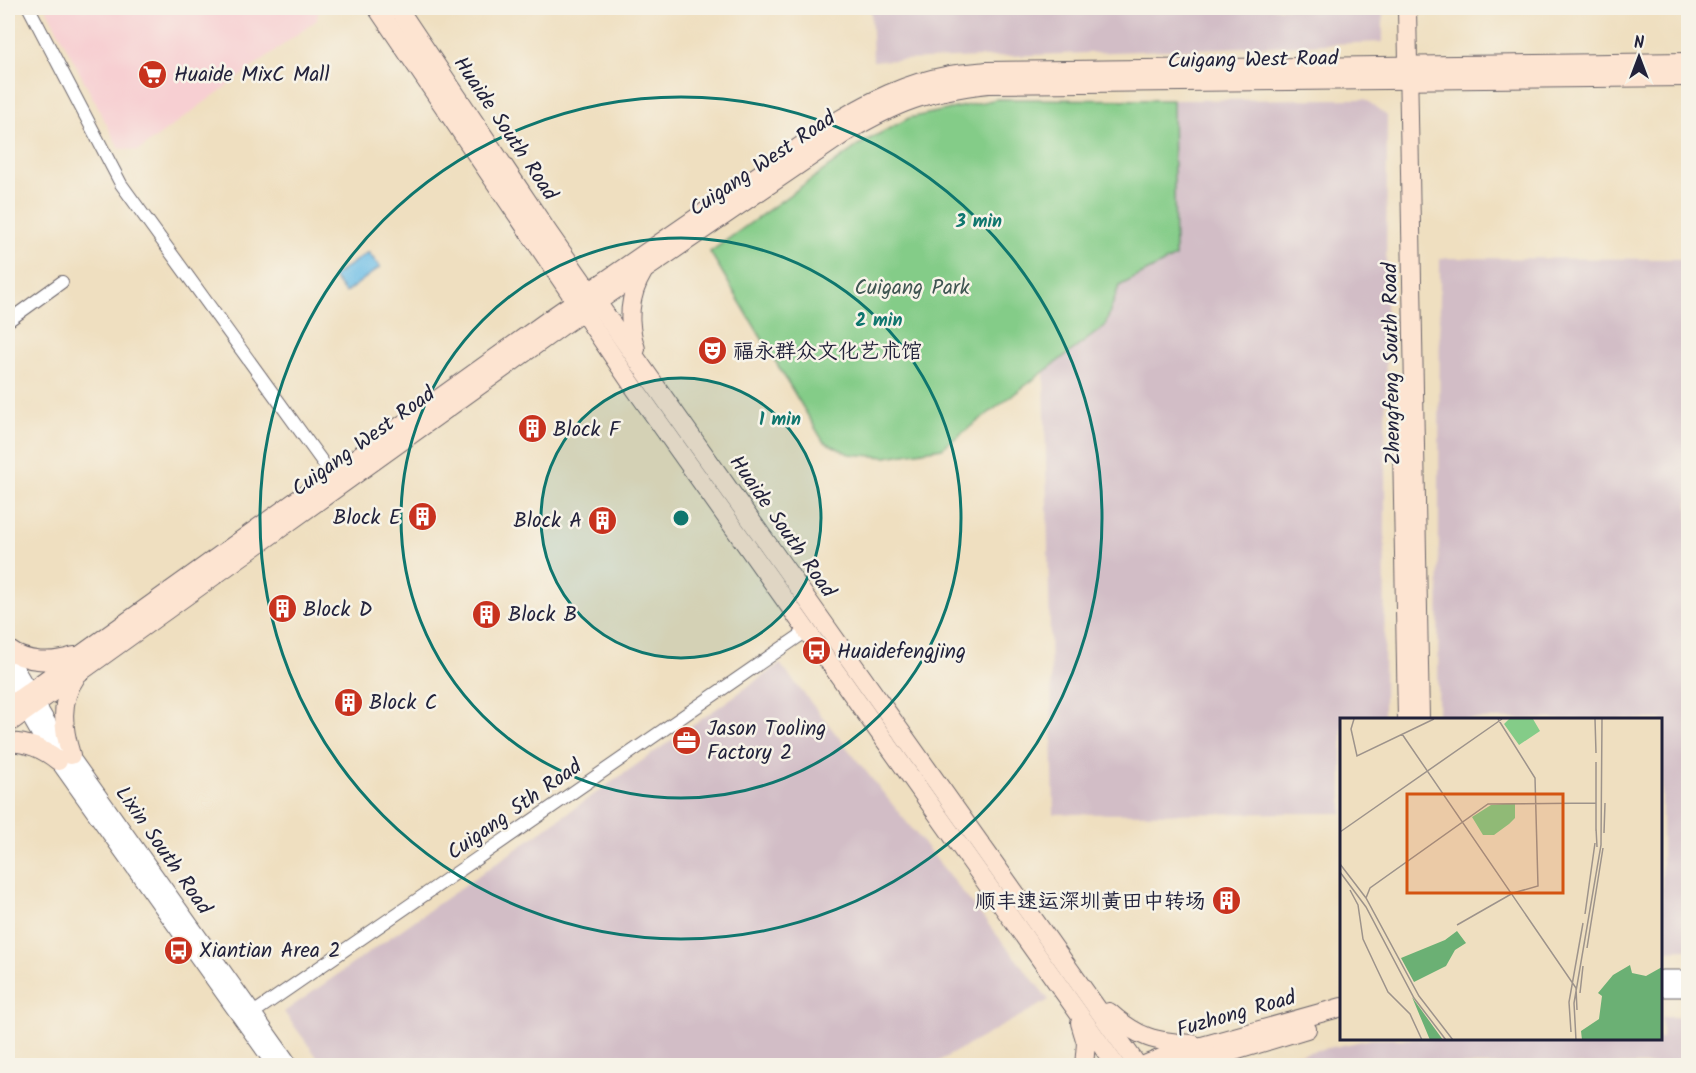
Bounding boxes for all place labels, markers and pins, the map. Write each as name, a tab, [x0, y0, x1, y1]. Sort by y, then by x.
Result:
supermarket icon: Huaide MixC Mall	[137, 58, 169, 90]
place label: Huaide MixC Mall	[174, 59, 330, 92]
theatre icon: 福永群众文化艺术馆	[696, 335, 728, 367]
place label: 福永群众文化艺术馆	[733, 336, 922, 369]
building icon: Block F	[516, 413, 548, 445]
place label: Block F	[553, 414, 622, 447]
building icon: Block E	[406, 501, 438, 533]
place label: Block E	[333, 502, 402, 535]
building icon: Block A	[587, 504, 619, 536]
place label: Block A	[514, 505, 582, 538]
centre of rings	[671, 508, 691, 528]
building icon: Block D	[266, 593, 298, 625]
place label: Block D	[303, 594, 372, 627]
building icon: Block B	[471, 598, 503, 630]
place label: Block B	[508, 599, 577, 632]
bus stop icon: Huaidefengjing	[800, 635, 832, 667]
place label: Huaidefengjing	[837, 636, 966, 669]
building icon: Block C	[332, 686, 364, 718]
place label: Block C	[369, 687, 437, 720]
place label: Jason Tooling Factory 2	[707, 713, 826, 770]
office icon: Jason Tooling Factory 2	[670, 724, 702, 756]
building icon: 顺丰速运深圳黄田中转场	[1211, 885, 1243, 917]
place label: 顺丰速运深圳黄田中转场	[975, 886, 1206, 919]
bus stop icon: Xiantian Area 2	[162, 934, 194, 966]
place label: Xiantian Area 2	[199, 935, 340, 968]

